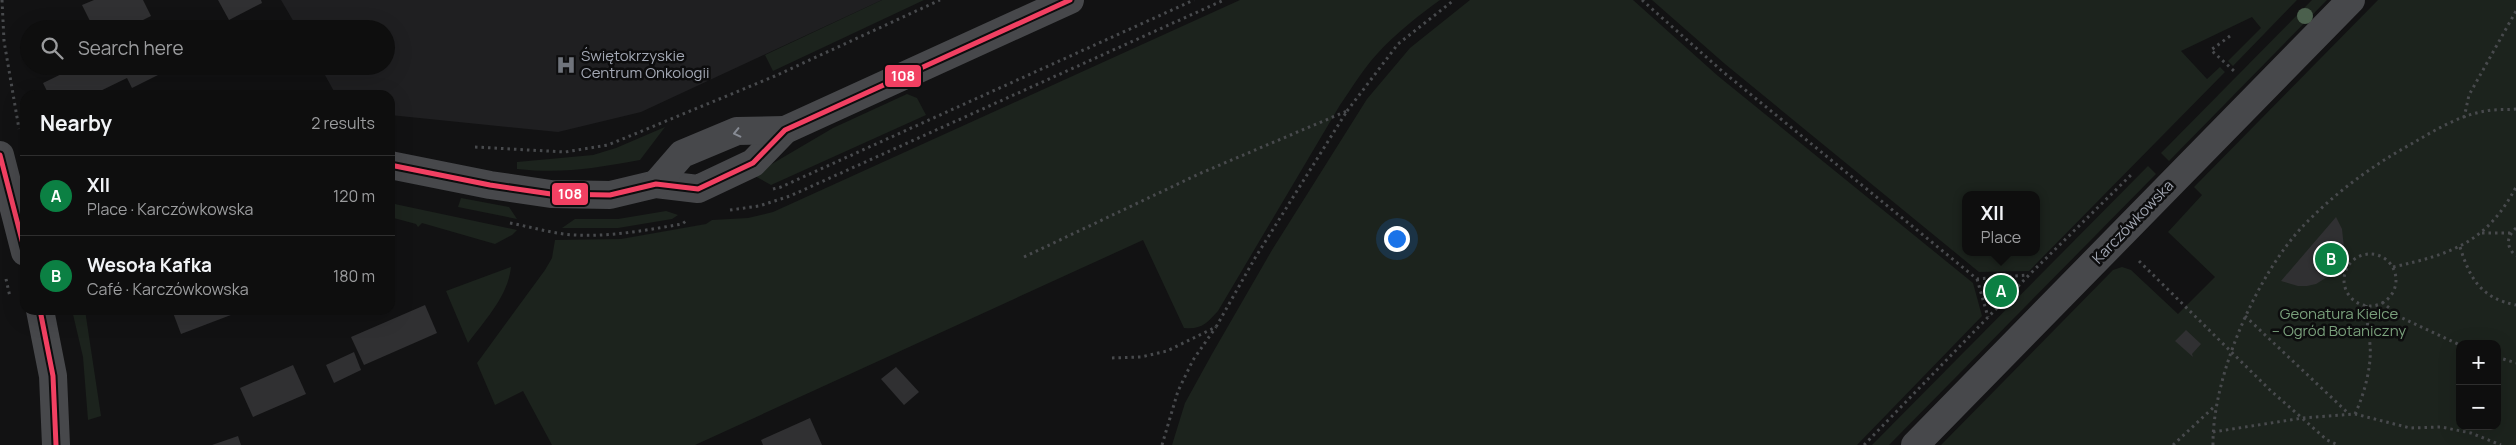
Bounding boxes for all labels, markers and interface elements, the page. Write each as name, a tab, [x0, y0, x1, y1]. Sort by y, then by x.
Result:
search box	[20, 20, 395, 75]
icon: search	[38, 34, 66, 62]
text: Search here	[78, 35, 184, 61]
place label: Świętokrzyskie Centrum Onkologii	[581, 45, 709, 83]
hospital icon: Świętokrzyskie Centrum Onkologii	[555, 54, 577, 76]
line badge: 108	[884, 64, 922, 88]
text: 108	[891, 66, 915, 85]
text: Nearby	[40, 109, 112, 137]
text: 2 results	[311, 112, 375, 134]
one-way arrow	[733, 127, 741, 138]
text: XII	[87, 172, 110, 198]
street label: Karczówkowska	[2087, 175, 2178, 268]
line badge: 108	[551, 182, 589, 206]
text: 108	[558, 184, 582, 203]
text: A	[51, 185, 61, 207]
text: 120 m	[333, 185, 375, 207]
popup	[1962, 191, 2040, 256]
text: Place · Karczówkowska	[87, 198, 254, 220]
text: XII	[1981, 200, 2004, 226]
your location	[1384, 226, 1410, 252]
text: Place	[1981, 226, 2021, 248]
pin: B	[2315, 240, 2347, 278]
text: Wesoła Kafka	[87, 252, 212, 278]
text: B	[51, 265, 61, 287]
text: 180 m	[333, 265, 375, 287]
pin: A	[1985, 272, 2017, 310]
text: Café · Karczówkowska	[87, 278, 249, 300]
park label: Geonatura Kielce – Ogród Botaniczny	[2272, 303, 2406, 341]
map controls	[2456, 340, 2501, 430]
button: +	[2456, 340, 2501, 385]
button: −	[2456, 385, 2501, 430]

